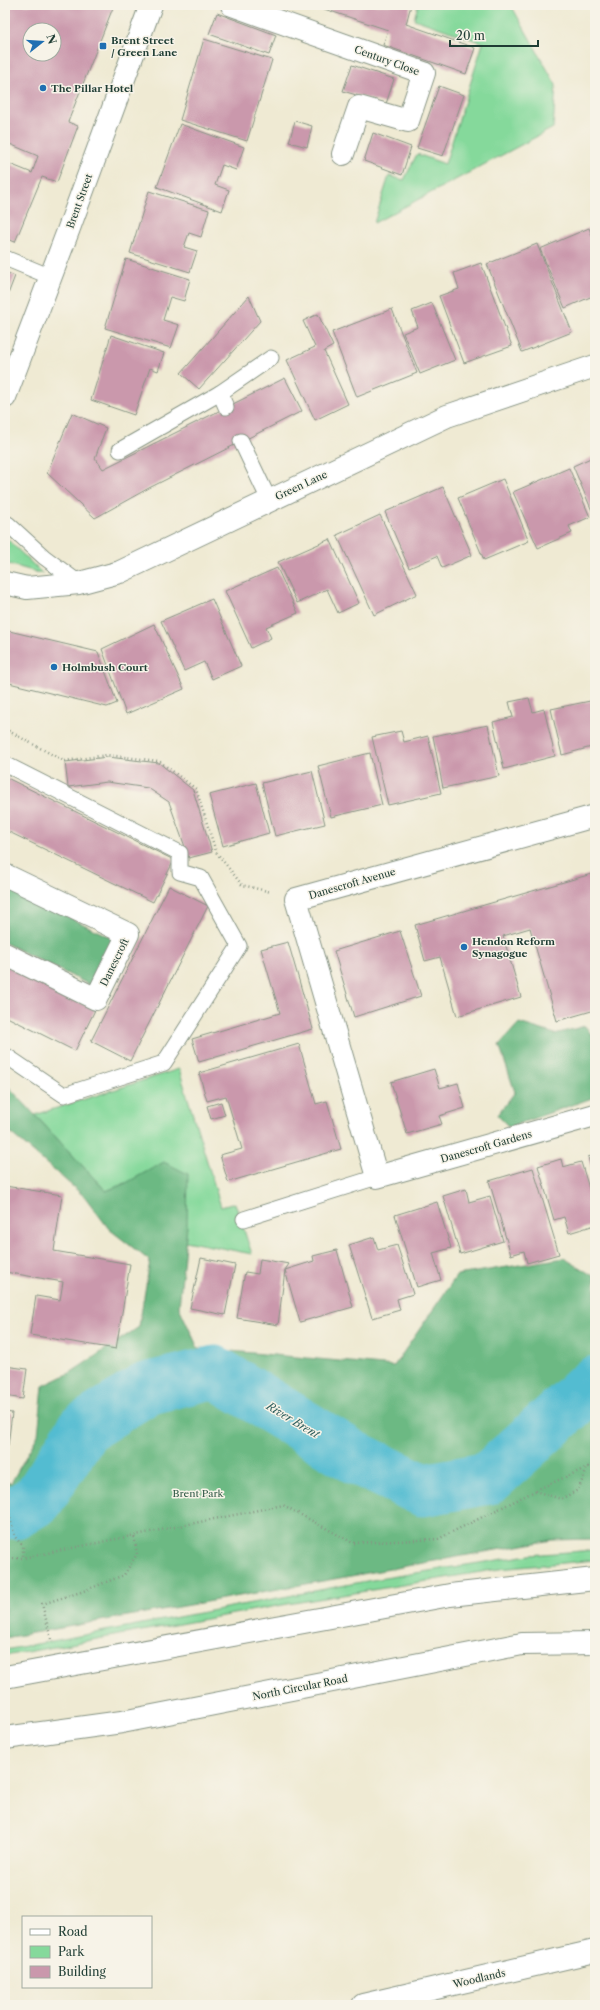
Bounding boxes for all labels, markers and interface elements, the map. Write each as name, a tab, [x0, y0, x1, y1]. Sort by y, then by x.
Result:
north arrow	[22, 22, 62, 62]
scale bar	[450, 22, 538, 48]
text: 20 m	[456, 28, 485, 43]
text: N	[43, 32, 60, 46]
place label: Brent Street / Green Lane	[111, 34, 177, 59]
marker: Brent Street / Green Lane	[98, 41, 108, 51]
street label: Century Close	[353, 43, 421, 78]
place label: The Pillar Hotel	[51, 82, 134, 95]
marker: The Pillar Hotel	[38, 83, 48, 93]
street label: Brent Street	[64, 172, 96, 230]
street label: Green Lane	[273, 468, 330, 503]
place label: Holmbush Court	[62, 661, 148, 674]
marker: Holmbush Court	[49, 662, 59, 672]
street label: Danescroft Avenue	[307, 865, 397, 902]
place label: Hendon Reform Synagogue	[472, 935, 555, 960]
street label: Danescroft	[97, 936, 132, 988]
marker: Hendon Reform Synagogue	[459, 942, 469, 952]
street label: Danescroft Gardens	[439, 1127, 533, 1166]
water label: River Brent	[263, 1398, 323, 1442]
park label: Brent Park	[173, 1487, 225, 1500]
street label: North Circular Road	[251, 1672, 349, 1703]
legend	[22, 1916, 152, 1988]
text: Road	[58, 1924, 88, 1939]
text: Park	[58, 1944, 85, 1959]
text: Building	[58, 1964, 106, 1979]
street label: Woodlands	[451, 1966, 507, 1991]

